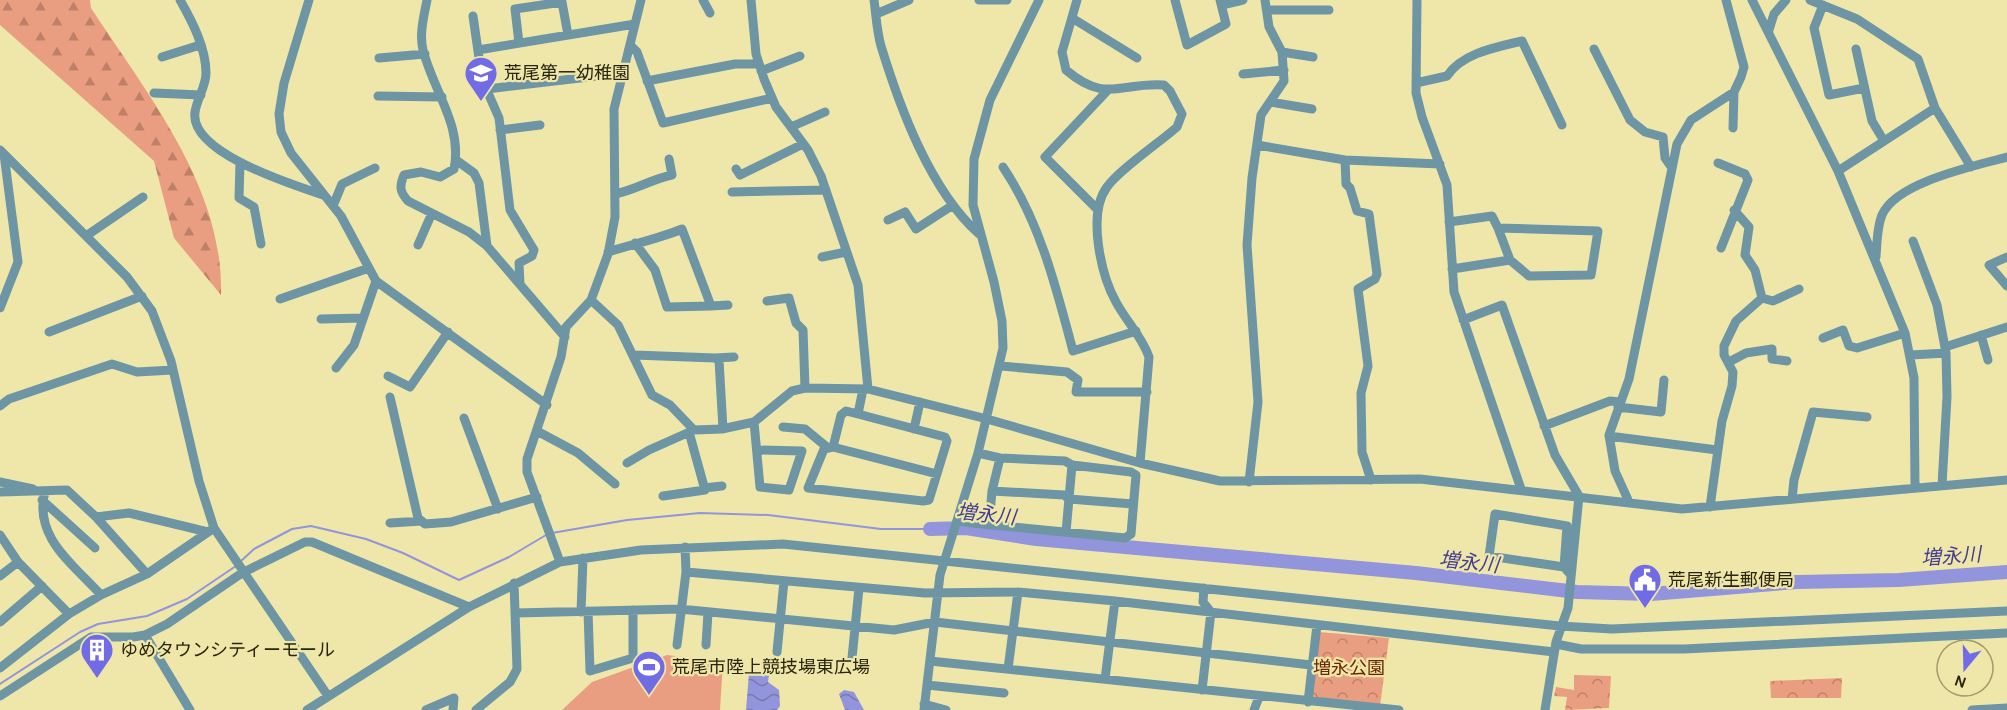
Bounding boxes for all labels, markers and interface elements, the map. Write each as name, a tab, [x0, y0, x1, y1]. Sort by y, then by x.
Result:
school or university icon: 荒尾第一幼稚園	[463, 55, 499, 102]
place label: 荒尾第一幼稚園	[504, 62, 630, 84]
water label: 増永川	[955, 500, 1019, 529]
water label: 増永川	[1920, 543, 1984, 570]
water label: 増永川	[1438, 548, 1502, 577]
public building icon: 荒尾新生郵便局	[1627, 562, 1663, 609]
place label: 荒尾新生郵便局	[1668, 569, 1794, 591]
building icon: ゆめタウンシティーモール	[79, 632, 115, 679]
north arrow	[1935, 638, 1995, 698]
place label: ゆめタウンシティーモール	[120, 639, 335, 661]
sports icon: 荒尾市陸上競技場東広場	[631, 649, 667, 696]
place label: 荒尾市陸上競技場東広場	[672, 656, 870, 678]
park label: 増永公園	[1313, 657, 1385, 679]
text: N	[1952, 671, 1969, 693]

